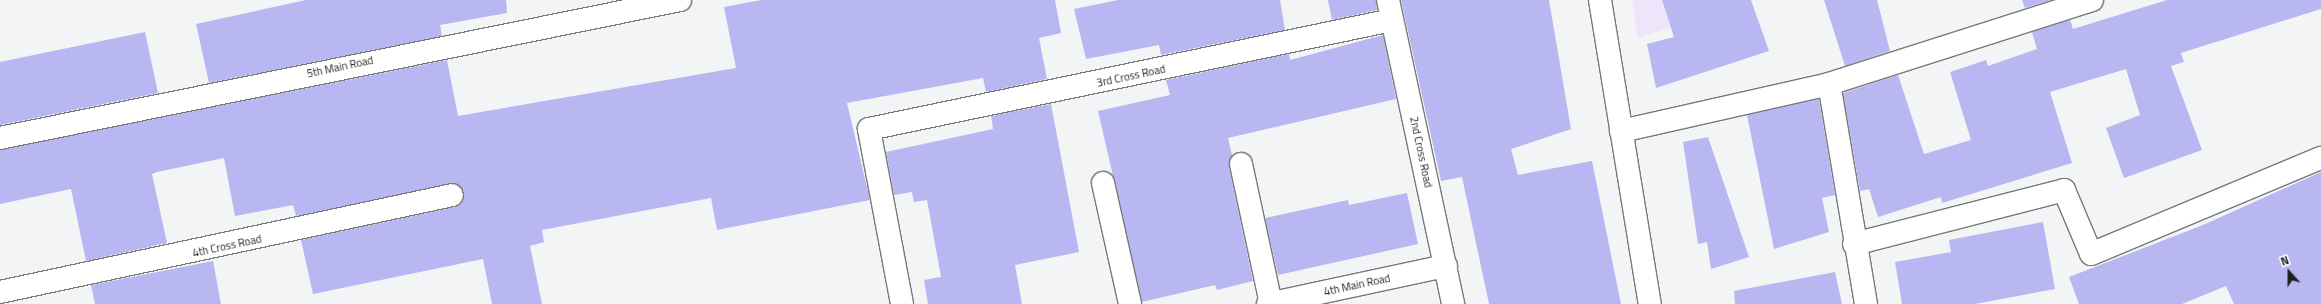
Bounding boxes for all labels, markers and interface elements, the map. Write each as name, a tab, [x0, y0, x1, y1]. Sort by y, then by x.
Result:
street label: 5th Main Road	[306, 54, 374, 80]
street label: 3rd Cross Road	[1095, 62, 1167, 90]
street label: 2nd Cross Road	[1407, 115, 1435, 189]
street label: 4th Cross Road	[191, 232, 263, 260]
north arrow	[2269, 252, 2309, 292]
text: N	[2278, 252, 2291, 270]
street label: 4th Main Road	[1323, 272, 1391, 298]

